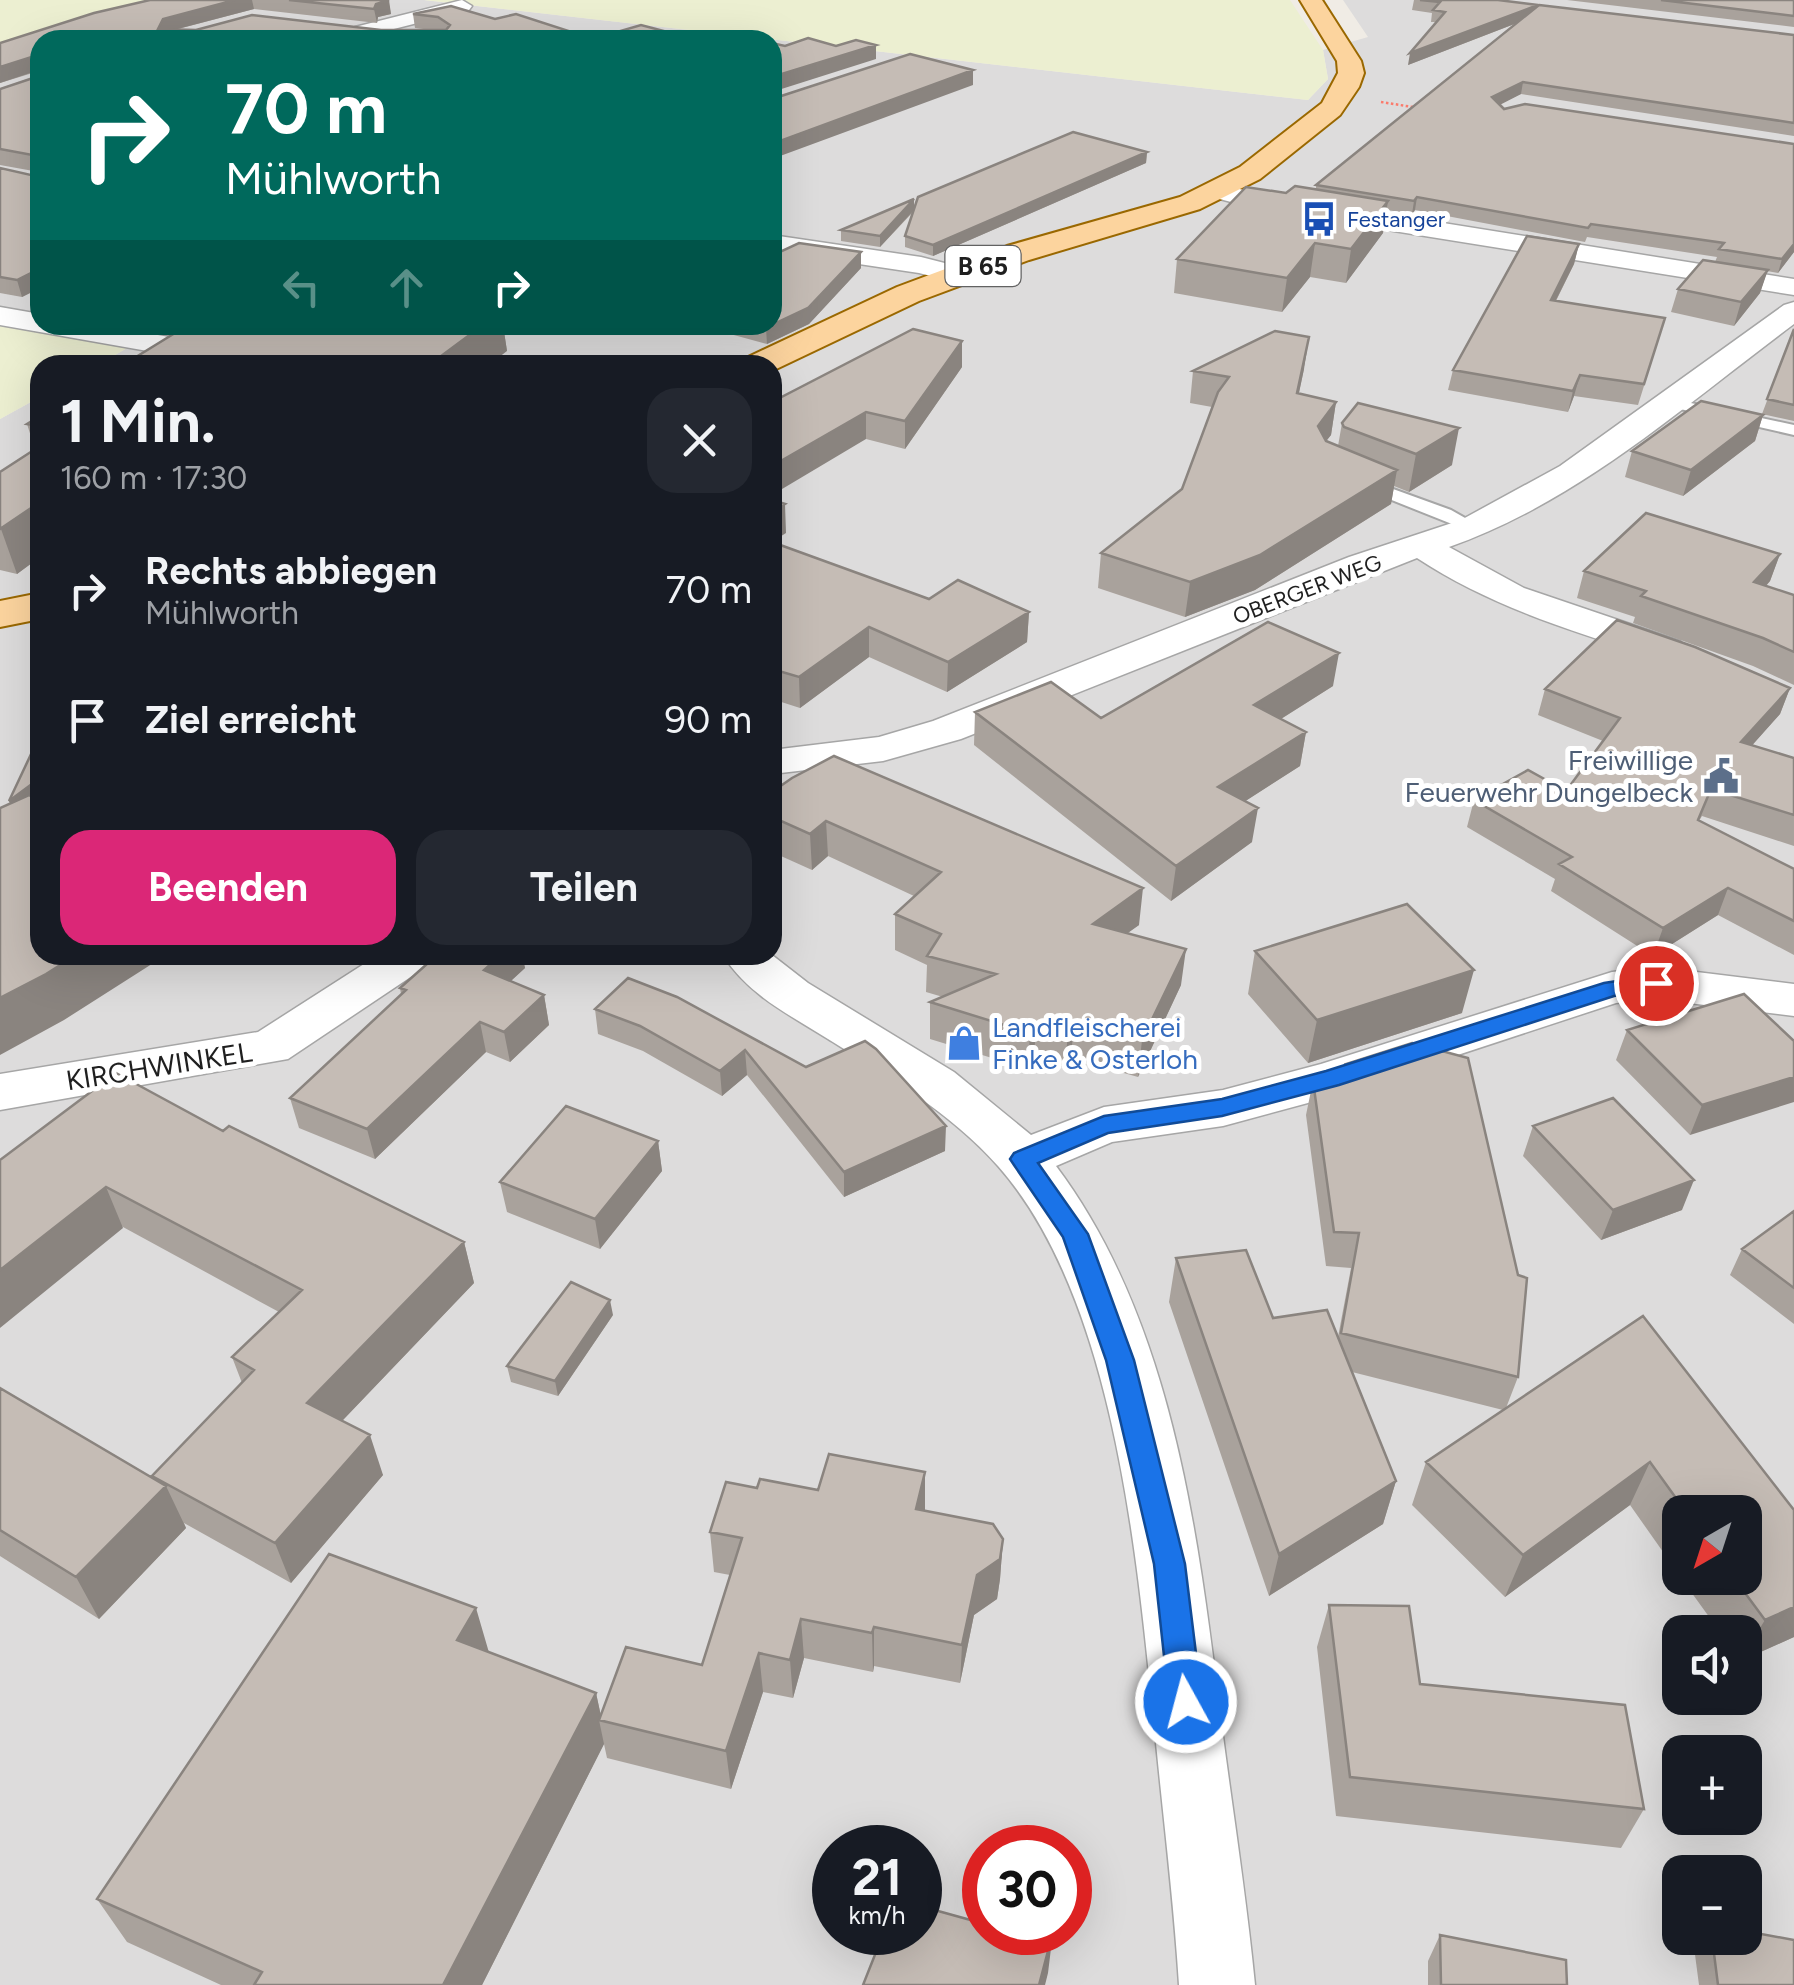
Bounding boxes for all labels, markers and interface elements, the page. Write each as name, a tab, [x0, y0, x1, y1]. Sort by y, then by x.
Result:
text: 70 m	[225, 66, 387, 151]
icon: right	[60, 70, 190, 200]
text: Mühlworth	[225, 151, 441, 205]
bus stop icon: Festanger	[1300, 200, 1338, 238]
place label: Festanger	[1347, 206, 1446, 233]
road number: B 65	[946, 246, 1020, 286]
icon: left	[274, 260, 329, 315]
icon: ahead	[379, 260, 434, 315]
icon: right	[484, 260, 539, 315]
text: 1 Min.	[60, 385, 216, 457]
button: close	[647, 388, 752, 493]
text: 160 m · 17:30	[60, 459, 247, 497]
text: Rechts abbiegen	[145, 548, 437, 594]
street label: OBERGER WEG	[1229, 549, 1385, 630]
icon: right	[60, 563, 115, 618]
text: 70 m	[666, 567, 752, 613]
text: Mühlworth	[145, 594, 299, 632]
icon: arrive	[60, 693, 115, 748]
text: Ziel erreicht	[145, 697, 357, 743]
text: 90 m	[664, 697, 752, 743]
place label: Freiwillige Feuerwehr Dungelbeck	[1405, 743, 1693, 809]
public building icon: Freiwillige Feuerwehr Dungelbeck	[1702, 757, 1740, 795]
button: Beenden	[60, 830, 396, 945]
button: Teilen	[416, 830, 752, 945]
pin	[1614, 941, 1699, 1026]
icon: arrive	[1629, 956, 1684, 1011]
place label: Landfleischerei Finke & Osterloh	[992, 1010, 1198, 1076]
shop icon: Landfleischerei Finke & Osterloh	[945, 1024, 983, 1062]
street label: KIRCHWINKEL	[64, 1034, 255, 1097]
north arrow	[1662, 1495, 1762, 1595]
map controls	[1662, 1495, 1762, 1955]
button: sound	[1662, 1615, 1762, 1715]
position arrow	[1134, 1650, 1238, 1754]
button: +	[1662, 1735, 1762, 1835]
speed limit sign: 30	[962, 1825, 1092, 1955]
text: 21	[852, 1847, 902, 1908]
button: −	[1662, 1855, 1762, 1955]
text: km/h	[848, 1900, 906, 1930]

